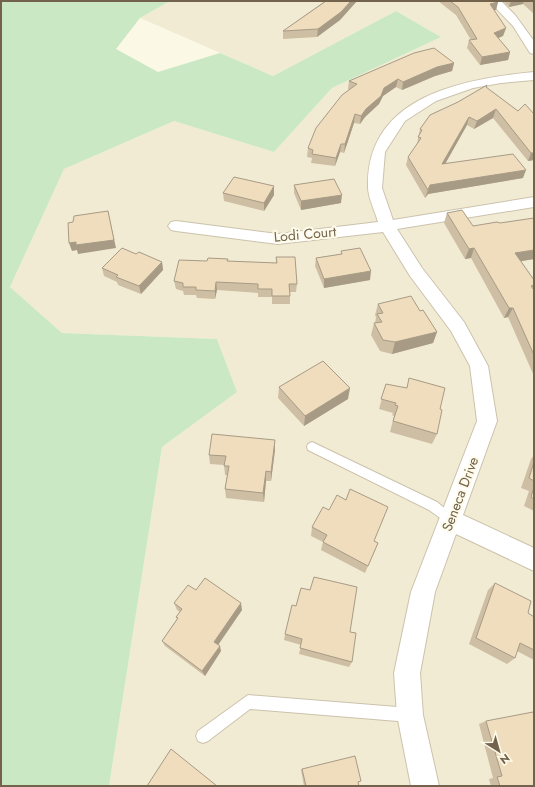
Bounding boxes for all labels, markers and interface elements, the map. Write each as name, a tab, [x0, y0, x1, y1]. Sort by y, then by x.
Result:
street label: Lodi Court	[273, 221, 338, 247]
street label: Seneca Drive	[437, 454, 483, 534]
north arrow	[479, 731, 519, 771]
text: N	[497, 750, 513, 768]

